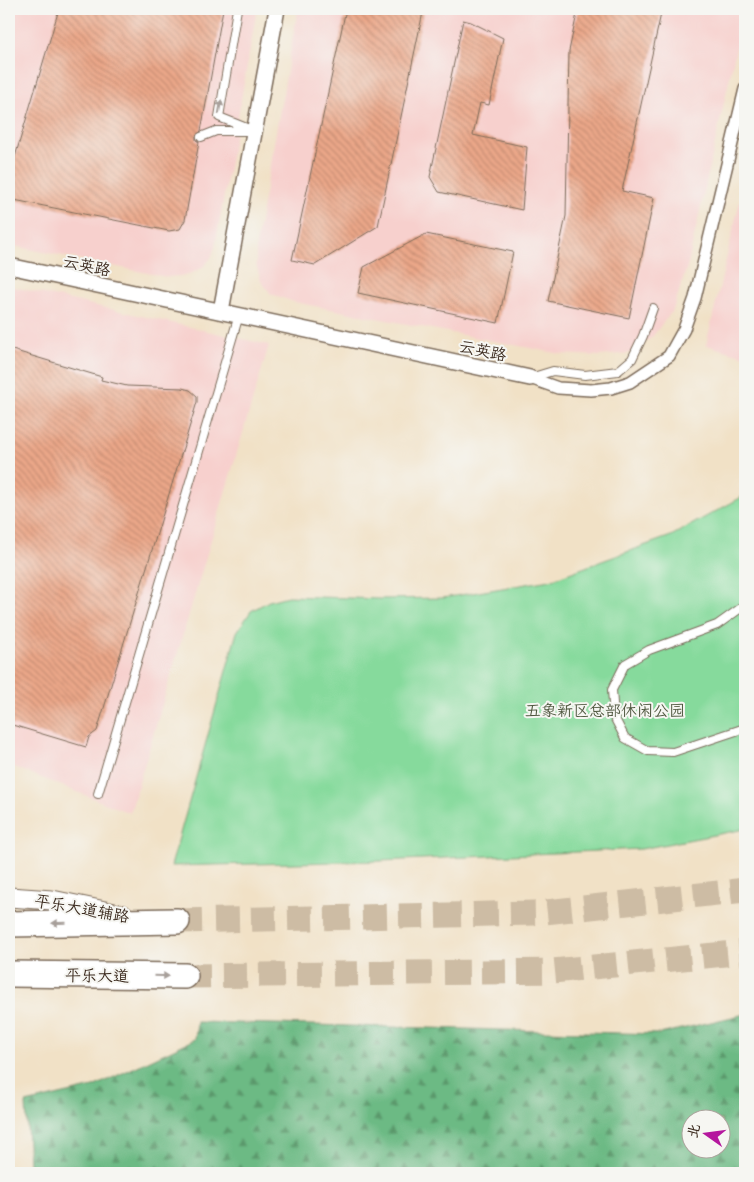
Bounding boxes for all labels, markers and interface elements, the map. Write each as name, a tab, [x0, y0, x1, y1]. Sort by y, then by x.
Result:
one-way arrow	[217, 98, 225, 114]
street label: 云英路	[61, 250, 113, 282]
street label: 云英路	[457, 335, 509, 367]
park label: 五象新区总部休闲公园	[525, 700, 685, 722]
street label: 平乐大道辅路	[33, 890, 131, 928]
one-way arrow	[50, 919, 66, 927]
street label: 平乐大道	[65, 964, 129, 988]
one-way arrow	[155, 972, 171, 980]
north arrow	[682, 1110, 732, 1160]
text: 北	[683, 1122, 706, 1140]

